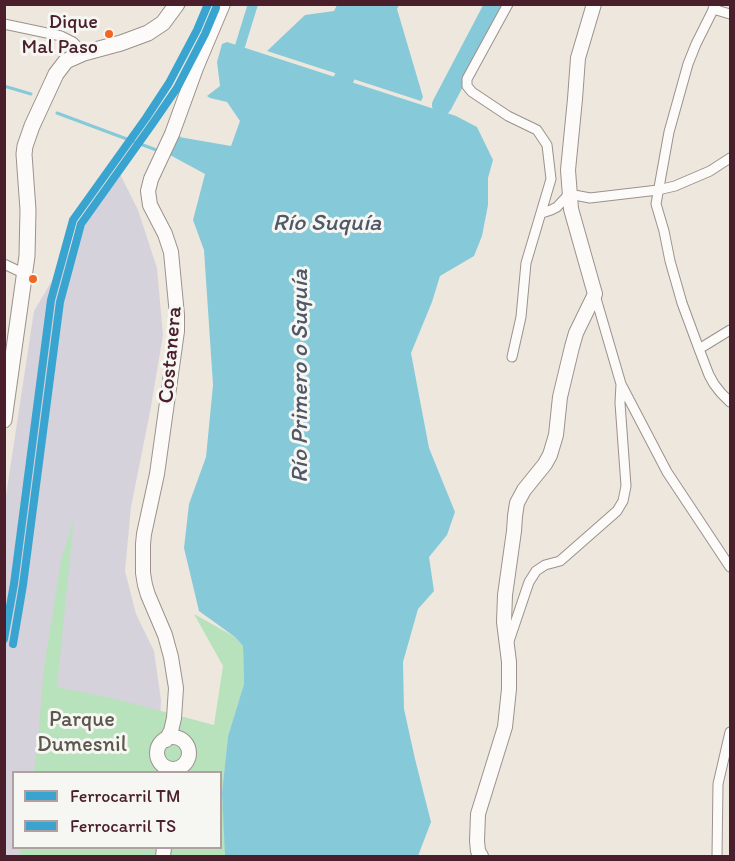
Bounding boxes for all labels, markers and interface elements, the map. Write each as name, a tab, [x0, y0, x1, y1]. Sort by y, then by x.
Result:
place label: Dique Mal Paso	[21, 11, 98, 58]
marker: Dique Mal Paso	[103, 28, 115, 40]
water label: Río Suquía	[272, 210, 382, 238]
water label: Río Primero o Suquía	[287, 269, 315, 483]
unlabelled marker	[27, 273, 39, 285]
street label: Costanera	[154, 305, 188, 405]
park label: Parque Dumesnil	[37, 707, 127, 758]
legend	[12, 771, 222, 849]
text: Ferrocarril TM	[70, 785, 180, 807]
text: Ferrocarril TS	[70, 815, 176, 837]

